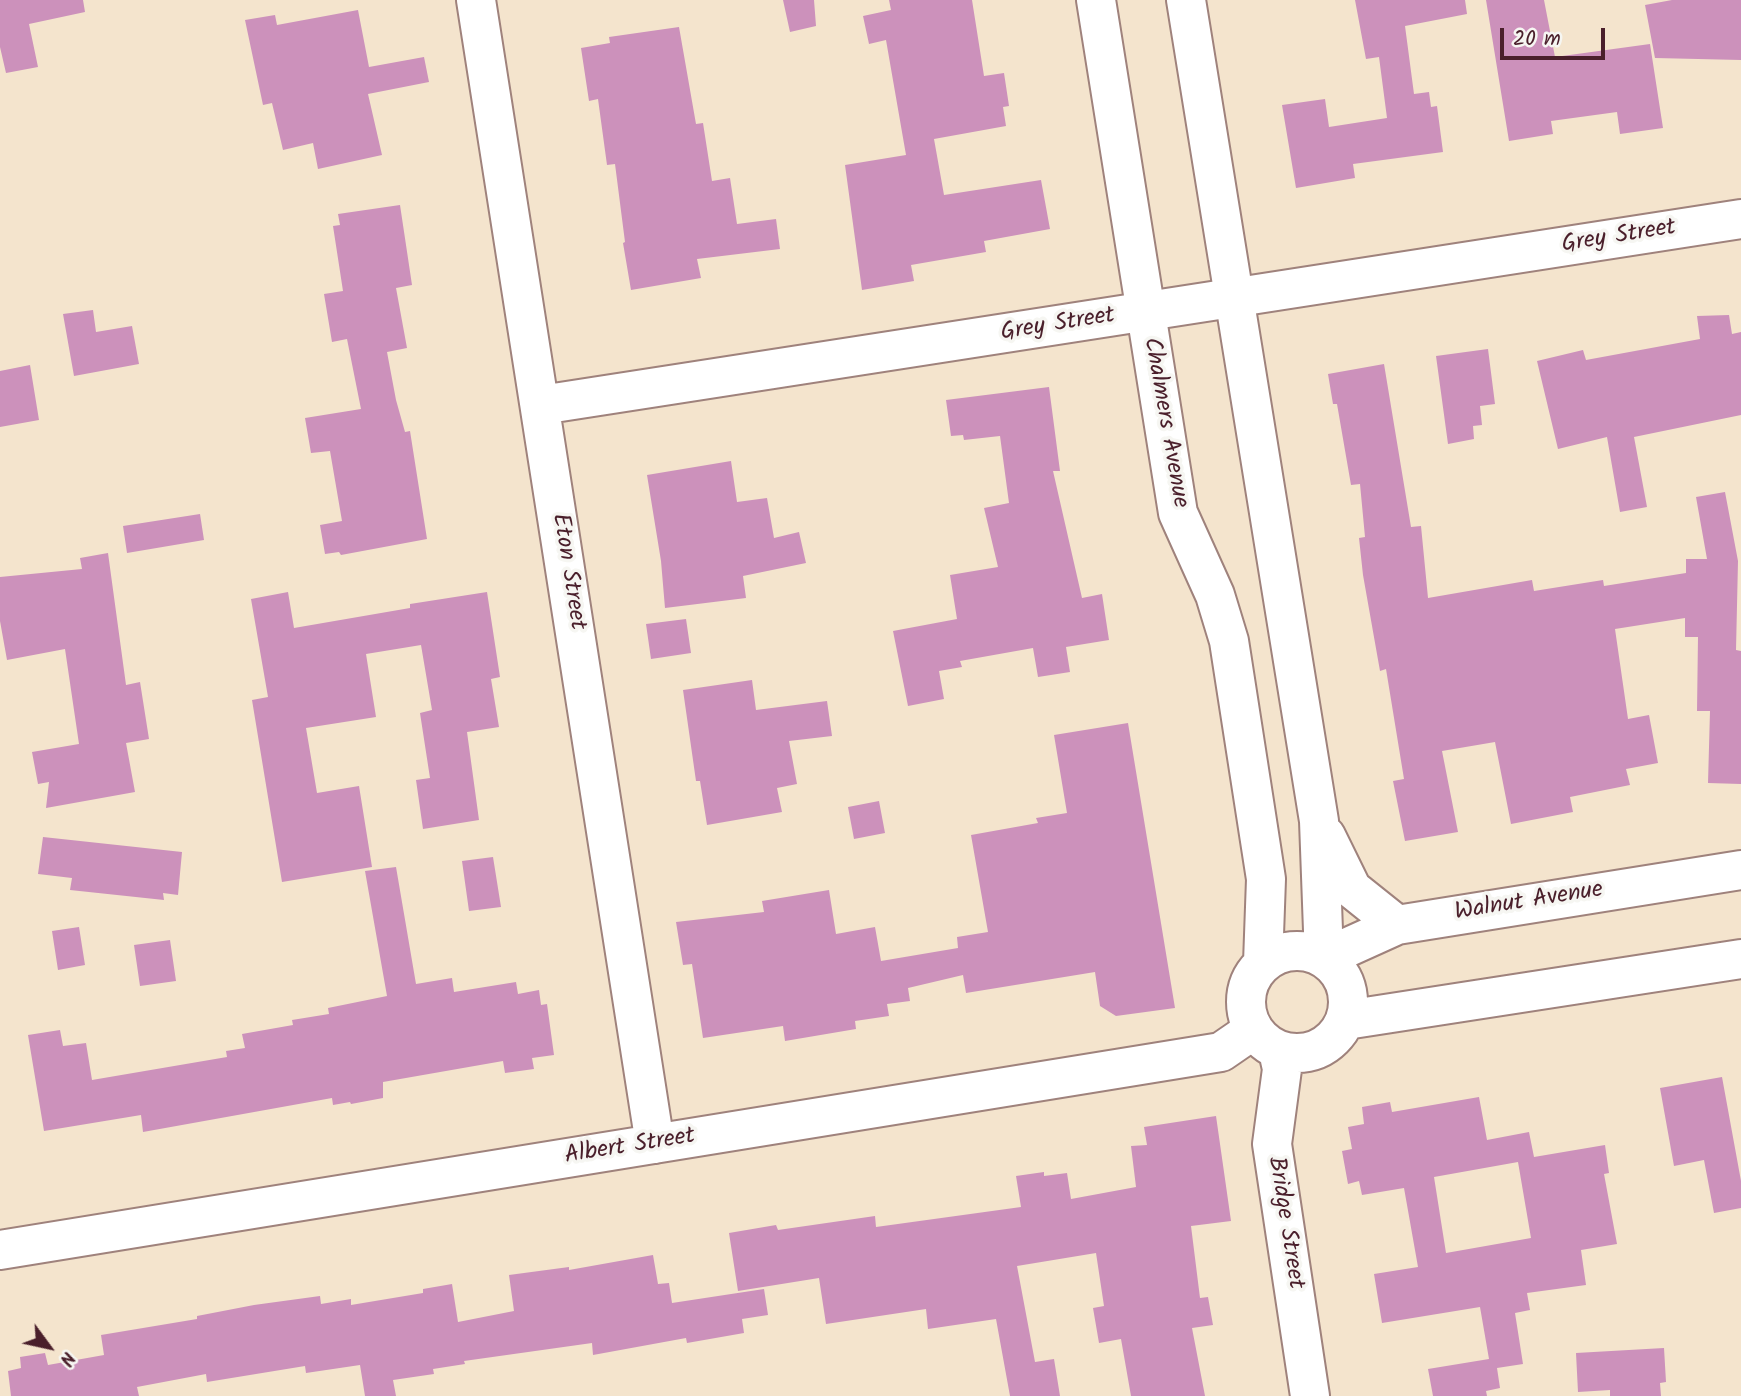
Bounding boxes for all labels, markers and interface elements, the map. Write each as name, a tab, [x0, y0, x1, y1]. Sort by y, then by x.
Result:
scale bar	[1503, 14, 1608, 58]
text: 20 m	[1513, 23, 1561, 56]
street label: Grey Street	[1560, 215, 1678, 261]
street label: Grey Street	[999, 303, 1117, 349]
street label: Chalmers Avenue	[1135, 335, 1193, 511]
street label: Eton Street	[544, 512, 590, 632]
street label: Walnut Avenue	[1453, 877, 1605, 929]
street label: Albert Street	[563, 1123, 697, 1173]
street label: Bridge Street	[1259, 1155, 1309, 1291]
north arrow	[14, 1312, 84, 1382]
text: N	[51, 1345, 82, 1372]

